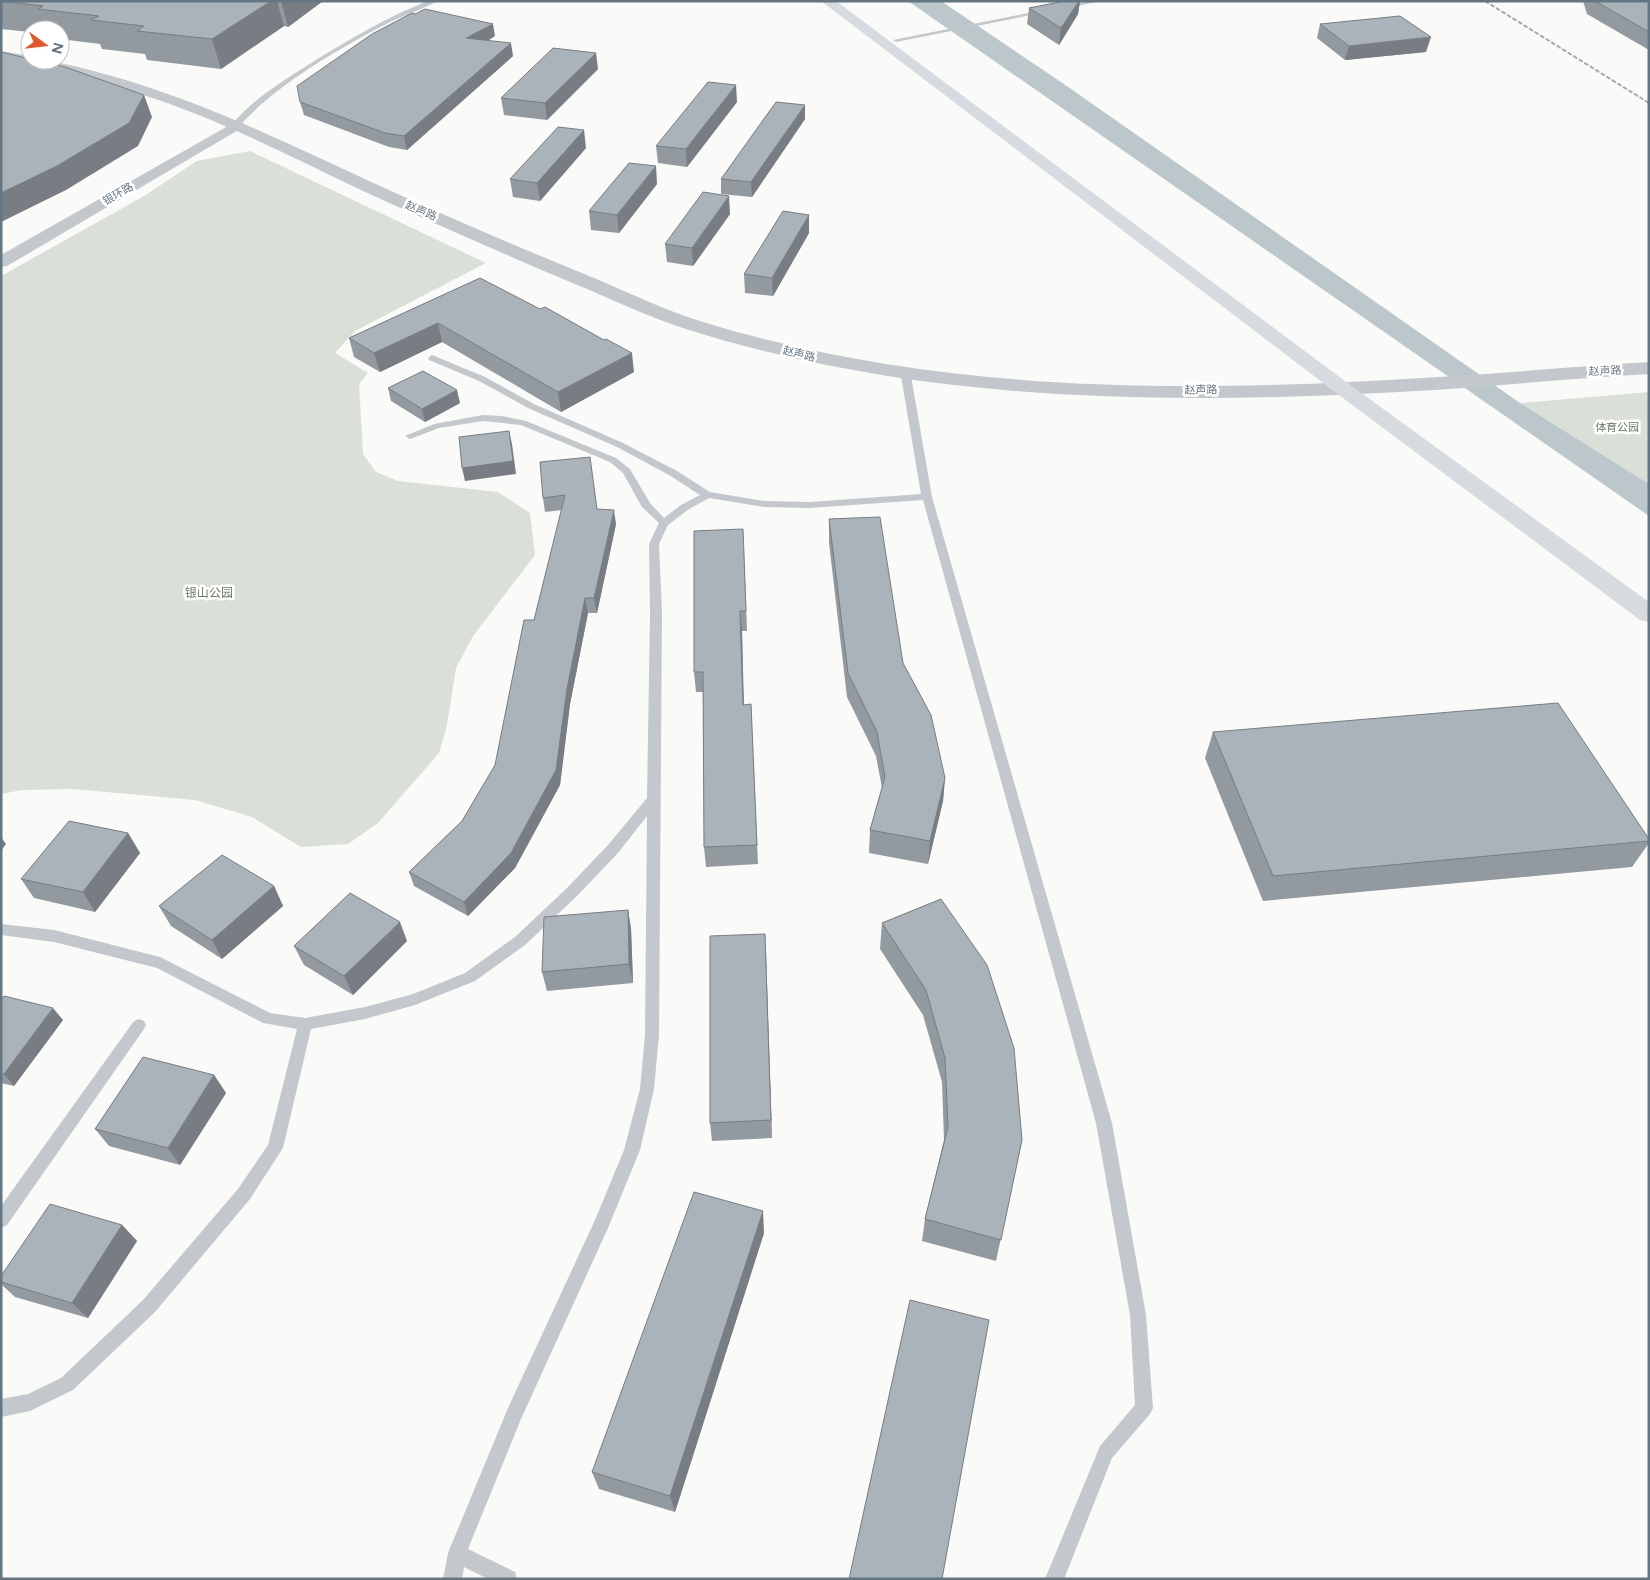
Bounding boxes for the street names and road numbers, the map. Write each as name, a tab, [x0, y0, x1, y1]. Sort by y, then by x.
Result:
street label: 银环路	[100, 180, 136, 208]
street label: 赵声路	[403, 199, 439, 223]
street label: 赵声路	[781, 344, 817, 364]
street label: 赵声路	[1588, 364, 1622, 378]
street label: 赵声路	[1184, 383, 1218, 397]

